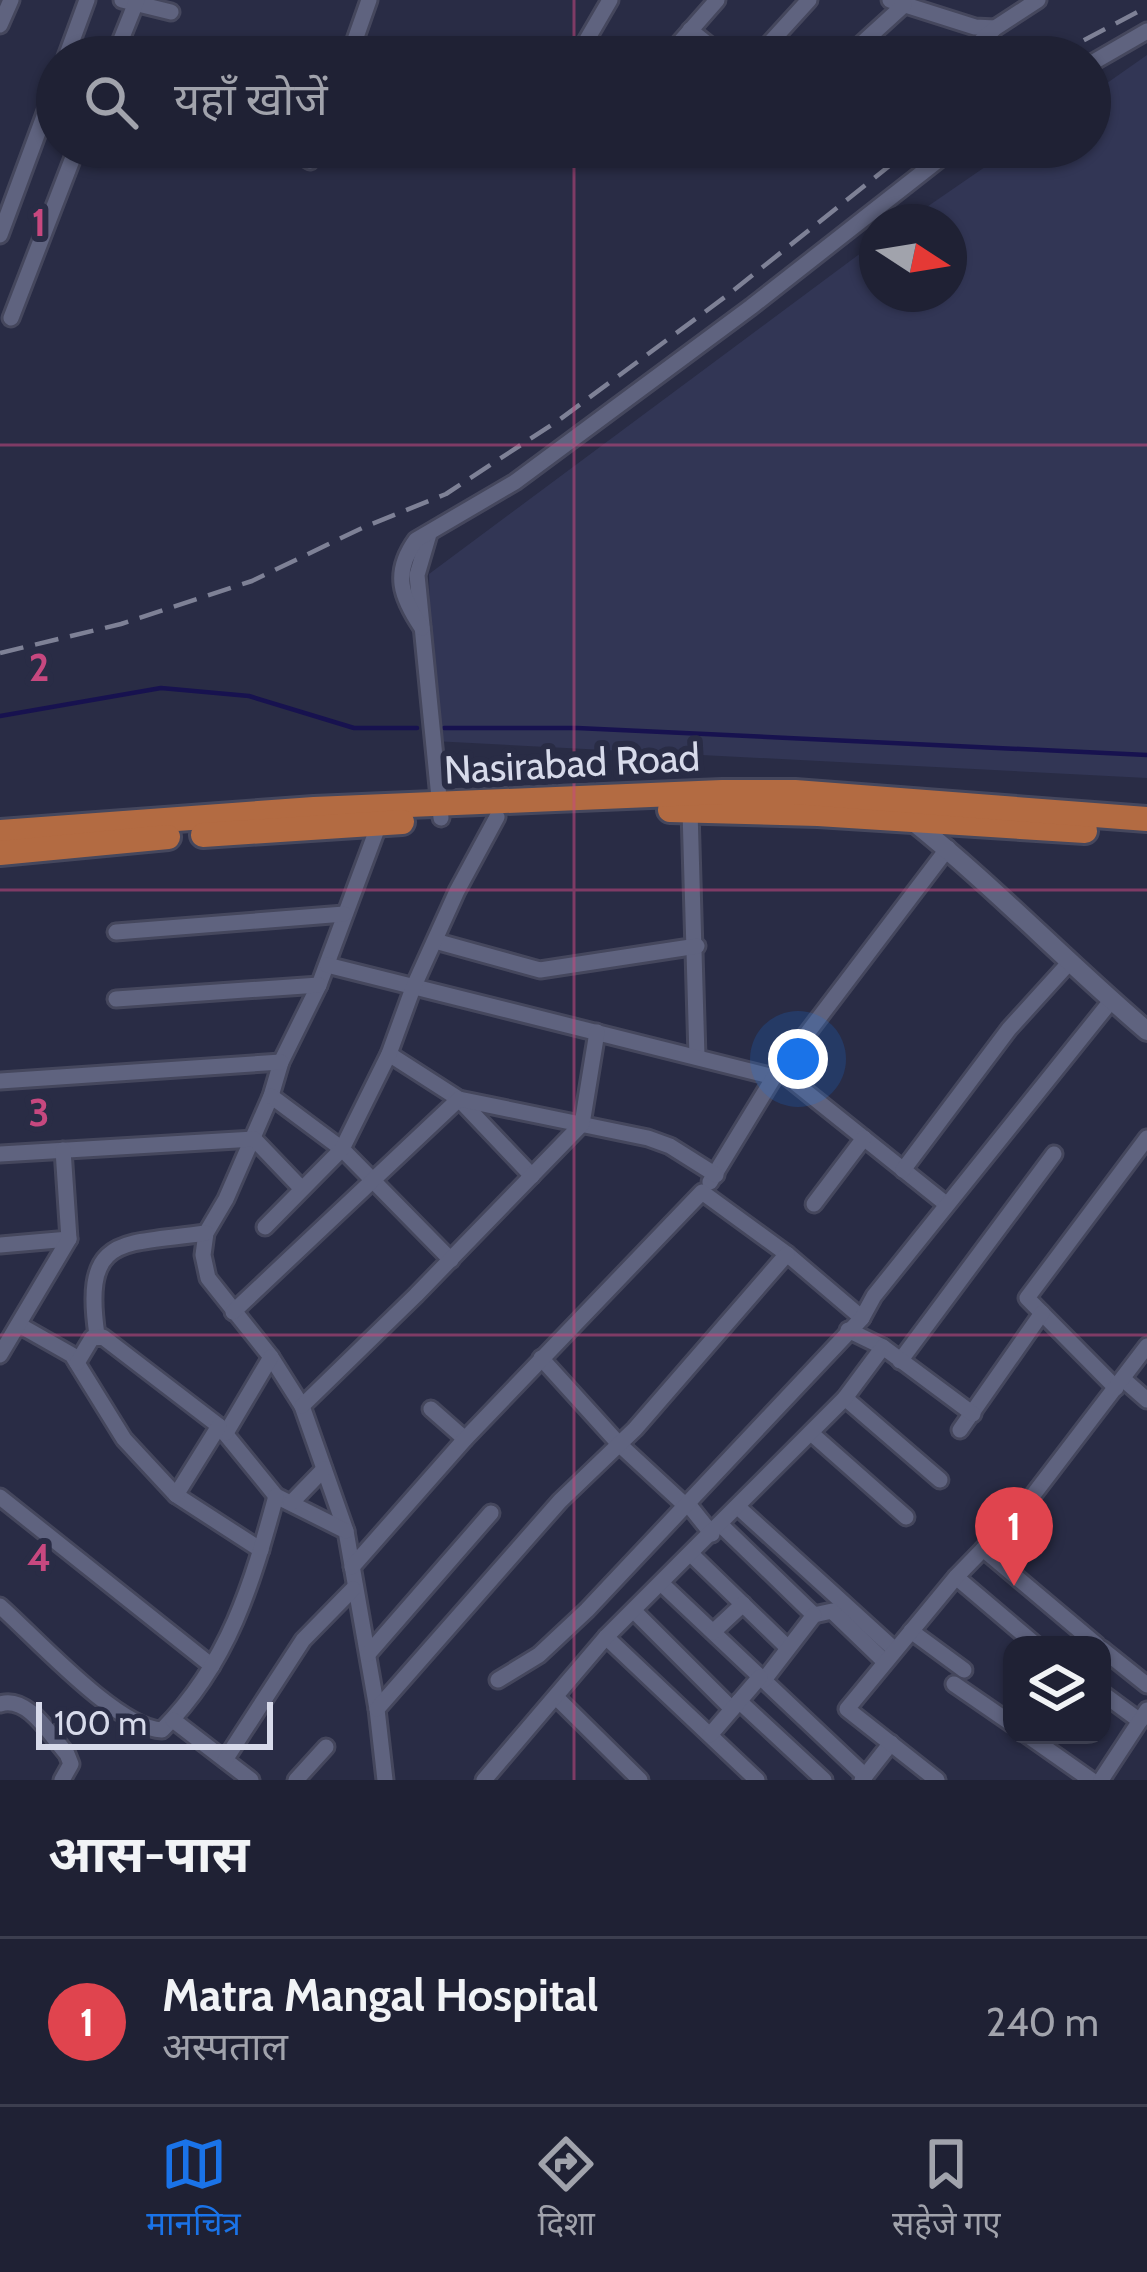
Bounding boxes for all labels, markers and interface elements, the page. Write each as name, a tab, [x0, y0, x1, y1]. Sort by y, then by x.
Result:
search box	[36, 36, 1111, 168]
icon: search	[78, 69, 144, 135]
text: यहाँ खोजें	[174, 72, 328, 126]
text: 1	[32, 198, 46, 246]
north arrow	[859, 204, 967, 312]
text: 2	[29, 643, 49, 691]
street label: Nasirabad Road	[443, 732, 701, 794]
your location	[768, 1029, 828, 1089]
text: 3	[28, 1088, 50, 1136]
pin: 1	[975, 1487, 1053, 1586]
text: 4	[27, 1533, 51, 1581]
map controls	[1003, 1636, 1111, 1744]
button: layers	[1003, 1636, 1111, 1744]
scale bar	[36, 1696, 273, 1749]
text: 100 m	[54, 1703, 147, 1743]
text: आस-पास	[48, 1823, 249, 1885]
text: Matra Mangal Hospital	[162, 1968, 598, 2022]
text: 1	[80, 1998, 94, 2046]
text: 240 m	[986, 1998, 1099, 2046]
text: अस्पताल	[162, 2022, 288, 2070]
tab: मानचित्र	[146, 2131, 241, 2248]
tab: दिशा	[533, 2131, 599, 2248]
tab: सहेजे गए	[892, 2131, 1001, 2248]

